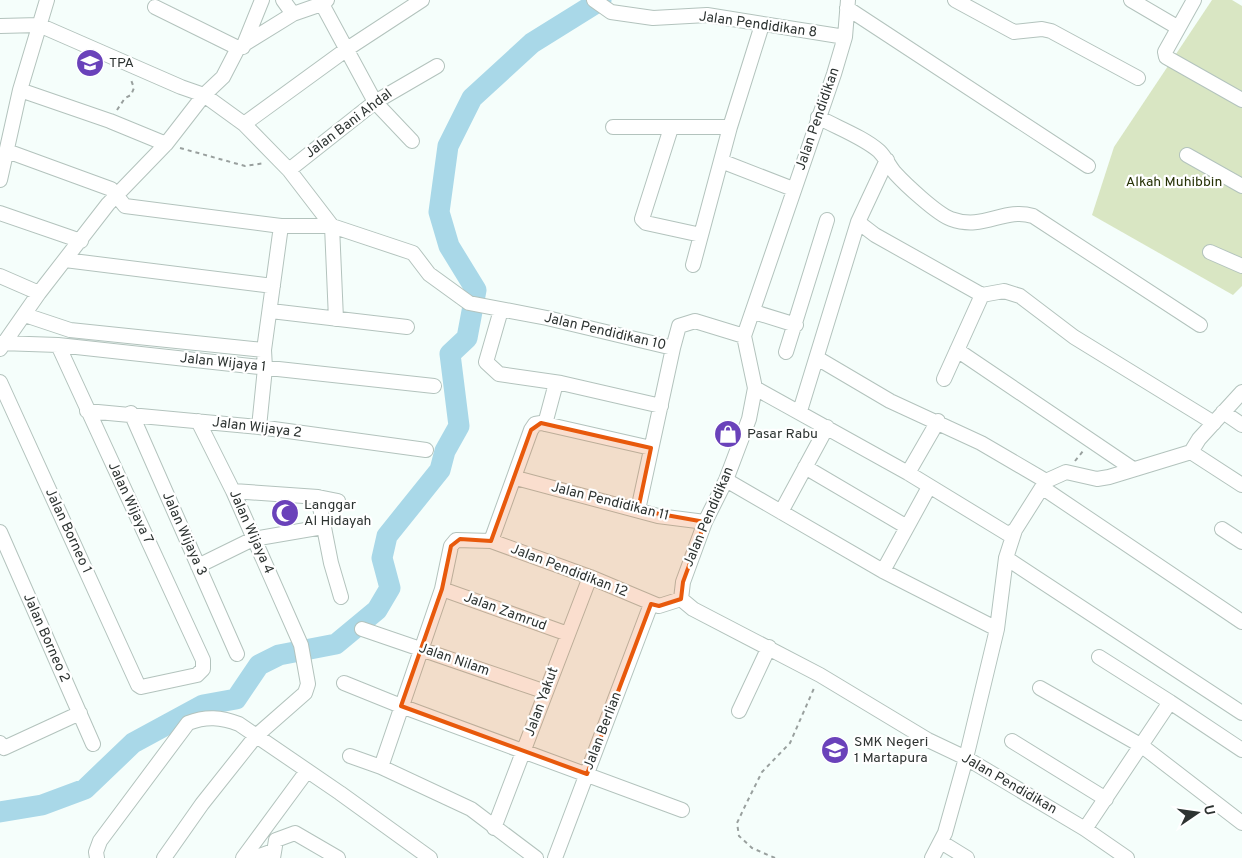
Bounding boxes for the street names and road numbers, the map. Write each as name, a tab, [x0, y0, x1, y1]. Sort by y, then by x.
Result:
street label: Jalan Pendidikan 8	[698, 8, 818, 42]
street label: Jalan Pendidikan	[792, 65, 844, 173]
street label: Jalan Bani Ahdal	[302, 86, 396, 162]
street label: Jalan Pendidikan 10	[542, 310, 668, 354]
street label: Jalan Wijaya 1	[179, 350, 267, 376]
street label: Jalan Wijaya 2	[211, 414, 303, 442]
street label: Jalan Wijaya 7	[104, 459, 156, 547]
street label: Jalan Pendidikan	[680, 464, 738, 570]
street label: Jalan Pendidikan 11	[549, 479, 671, 525]
street label: Jalan Borneo 1	[41, 486, 95, 576]
street label: Jalan Wijaya 4	[225, 487, 277, 577]
street label: Jalan Wijaya 3	[158, 489, 210, 579]
street label: Jalan Pendidikan 12	[508, 541, 630, 601]
street label: Jalan Zamrud	[461, 589, 549, 635]
street label: Jalan Borneo 2	[19, 591, 73, 685]
street label: Jalan Nilam	[416, 640, 492, 680]
street label: Jalan Yakut	[522, 665, 562, 739]
street label: Jalan Berlian	[580, 689, 626, 773]
street label: Jalan Pendidikan	[958, 750, 1060, 818]

